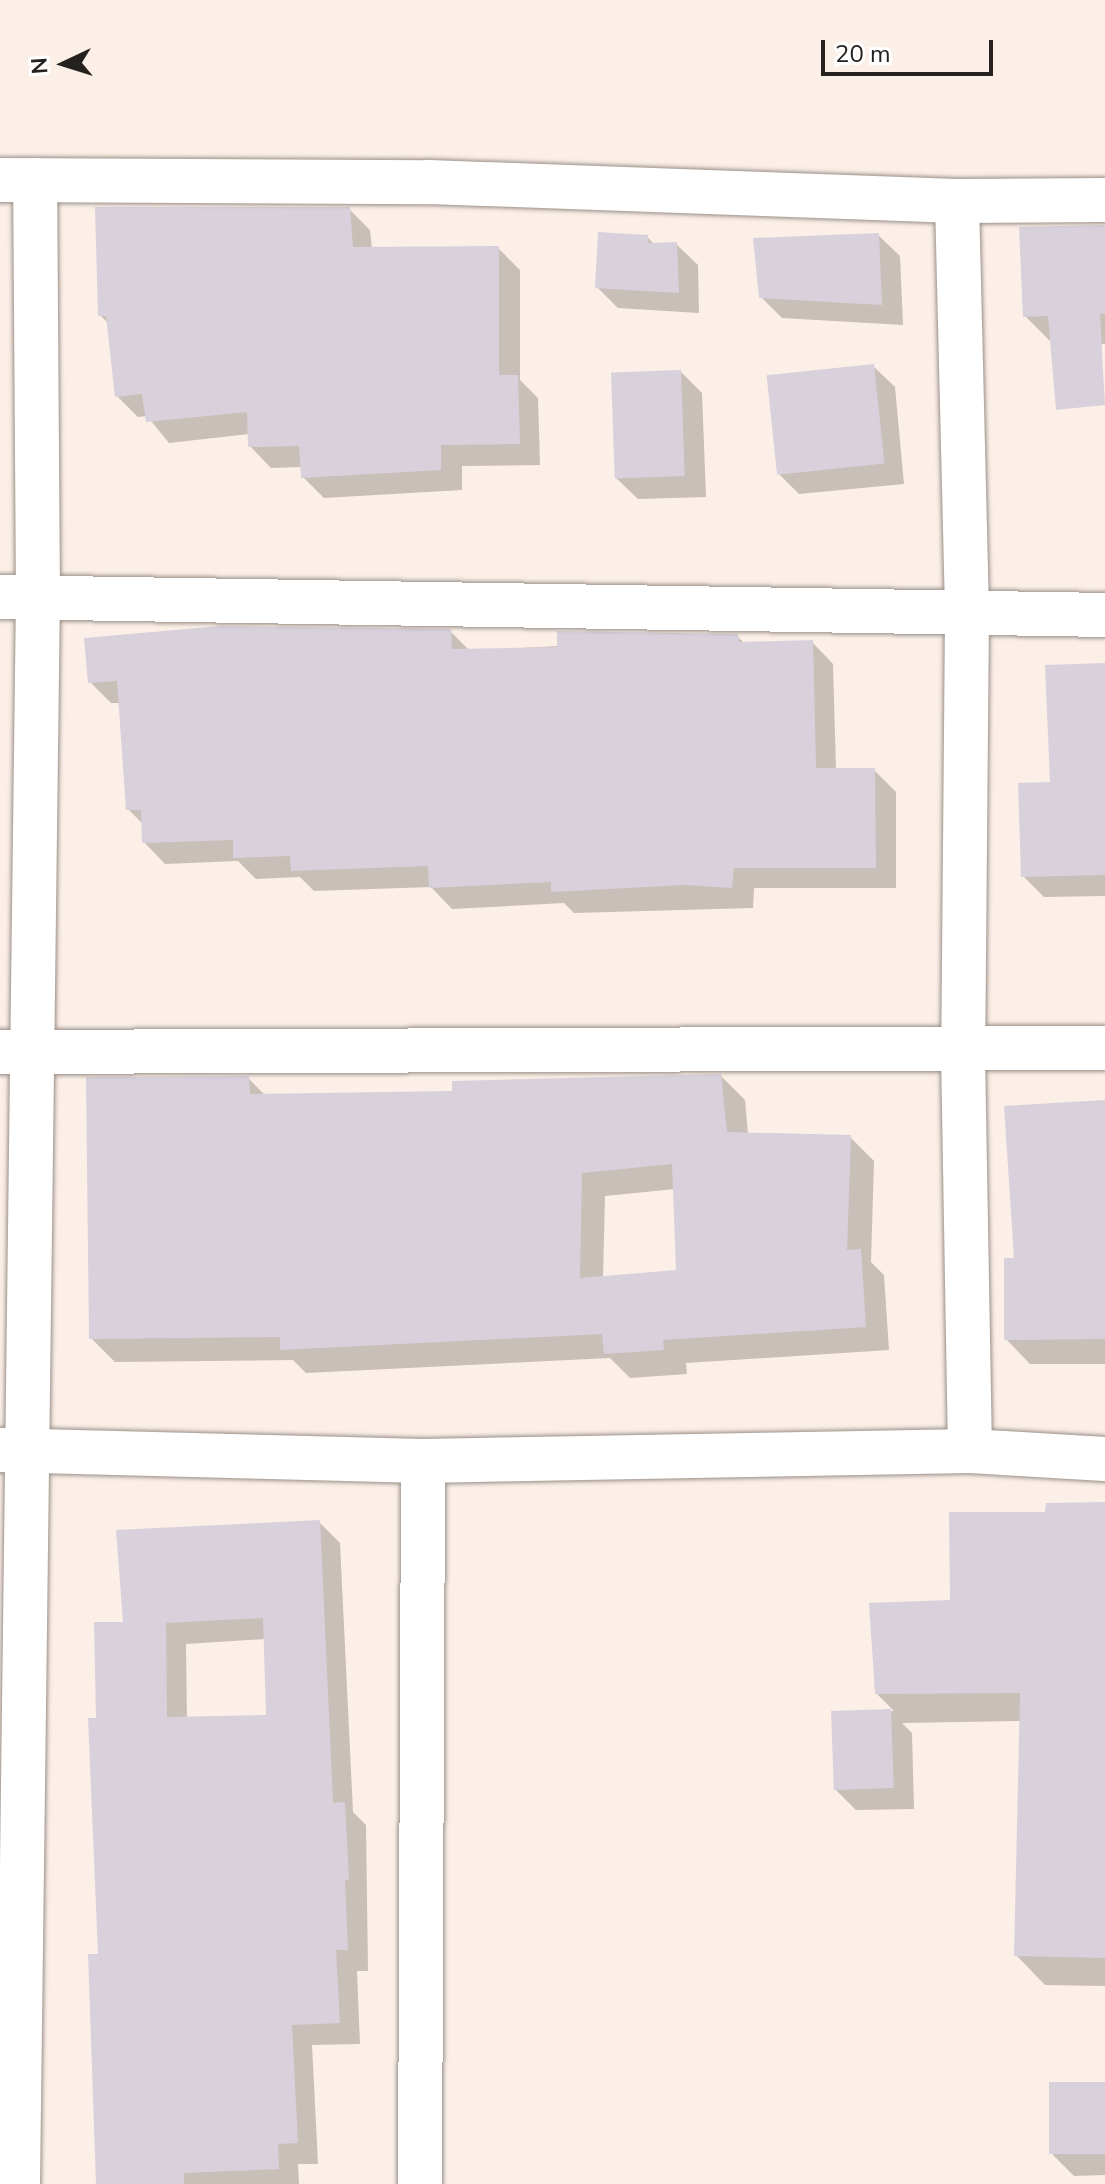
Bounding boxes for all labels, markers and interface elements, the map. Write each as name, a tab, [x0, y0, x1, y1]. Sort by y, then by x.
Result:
north arrow	[24, 24, 104, 104]
scale bar	[825, 24, 997, 74]
text: 20 m	[835, 38, 891, 70]
text: N	[25, 56, 56, 75]

